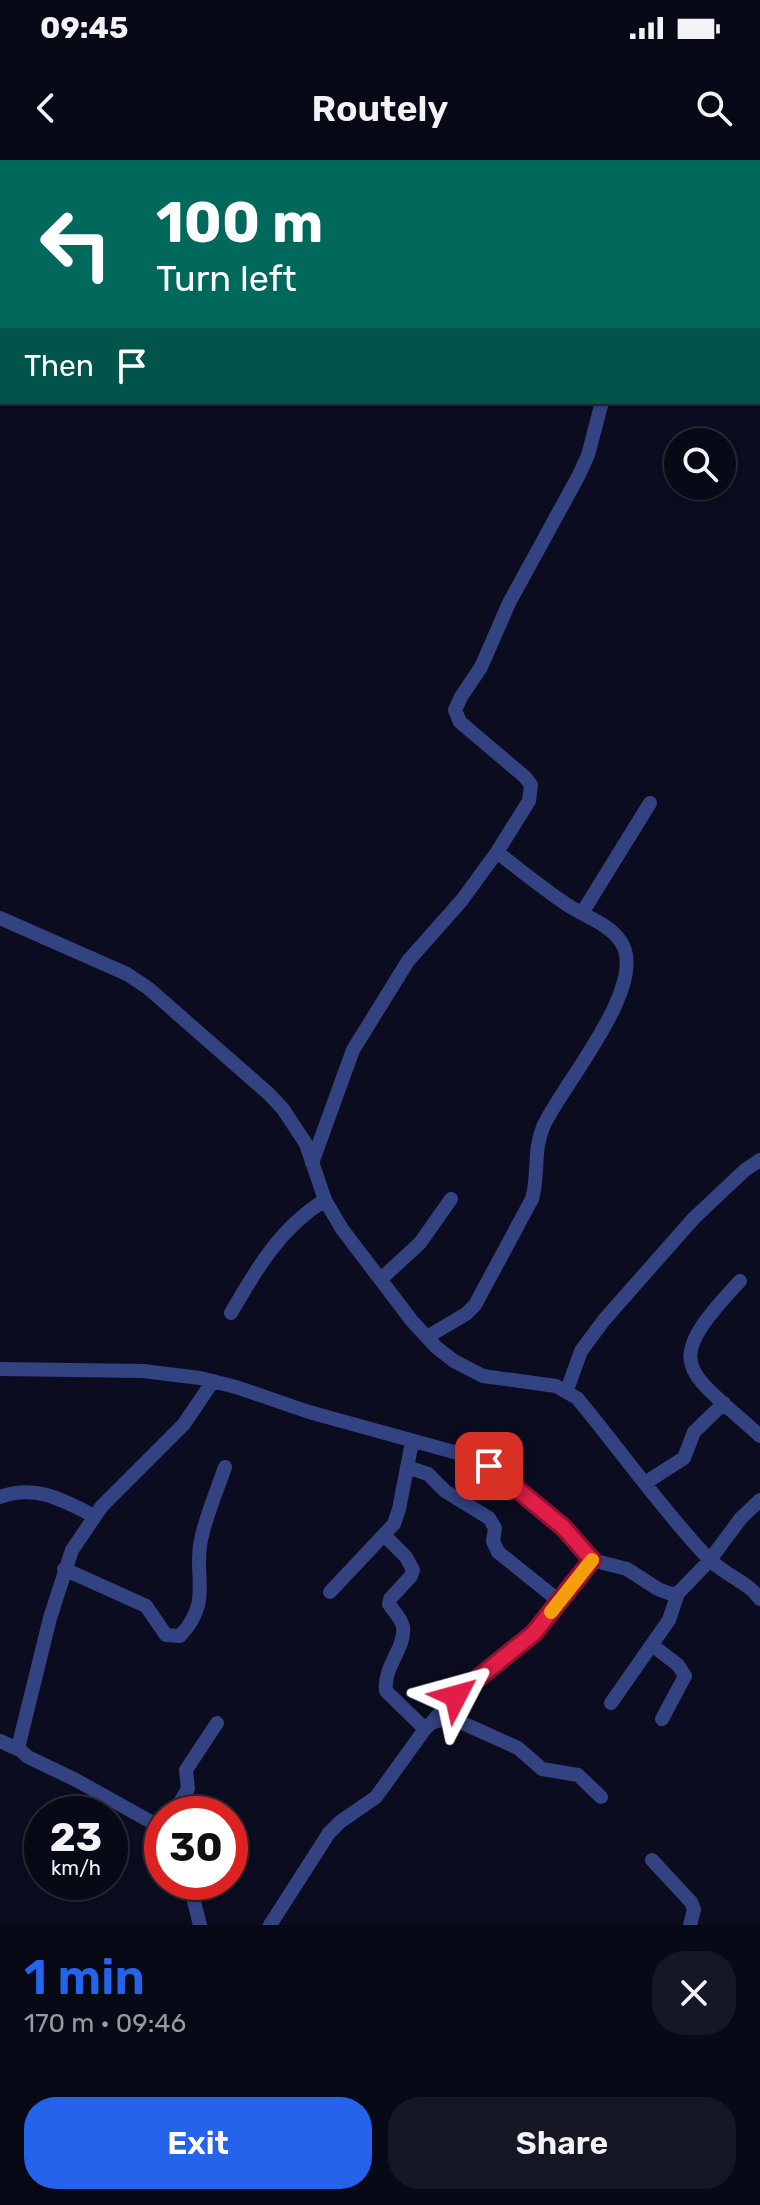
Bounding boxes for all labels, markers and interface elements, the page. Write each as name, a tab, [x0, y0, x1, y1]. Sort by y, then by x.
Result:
text: 09:45	[40, 10, 128, 46]
icon: back	[24, 86, 68, 130]
icon: search	[692, 86, 736, 130]
text: Routely	[312, 87, 448, 130]
text: 100 m	[156, 190, 323, 256]
icon: left	[24, 192, 128, 296]
text: Turn left	[156, 257, 297, 300]
icon: arrive	[110, 344, 154, 388]
text: Then	[24, 348, 94, 384]
map controls	[664, 428, 736, 500]
button: search	[664, 428, 736, 500]
pin	[455, 1432, 523, 1500]
icon: arrive	[467, 1444, 511, 1488]
position arrow	[414, 1654, 498, 1738]
speed limit sign: 30	[144, 1796, 248, 1900]
text: 23	[50, 1814, 102, 1861]
text: km/h	[51, 1856, 101, 1880]
text: 1 min	[24, 1949, 145, 2006]
button: close	[652, 1951, 736, 2035]
text: 170 m · 09:46	[24, 2008, 186, 2039]
button: Exit	[24, 2097, 372, 2189]
button: Share	[388, 2097, 736, 2189]

